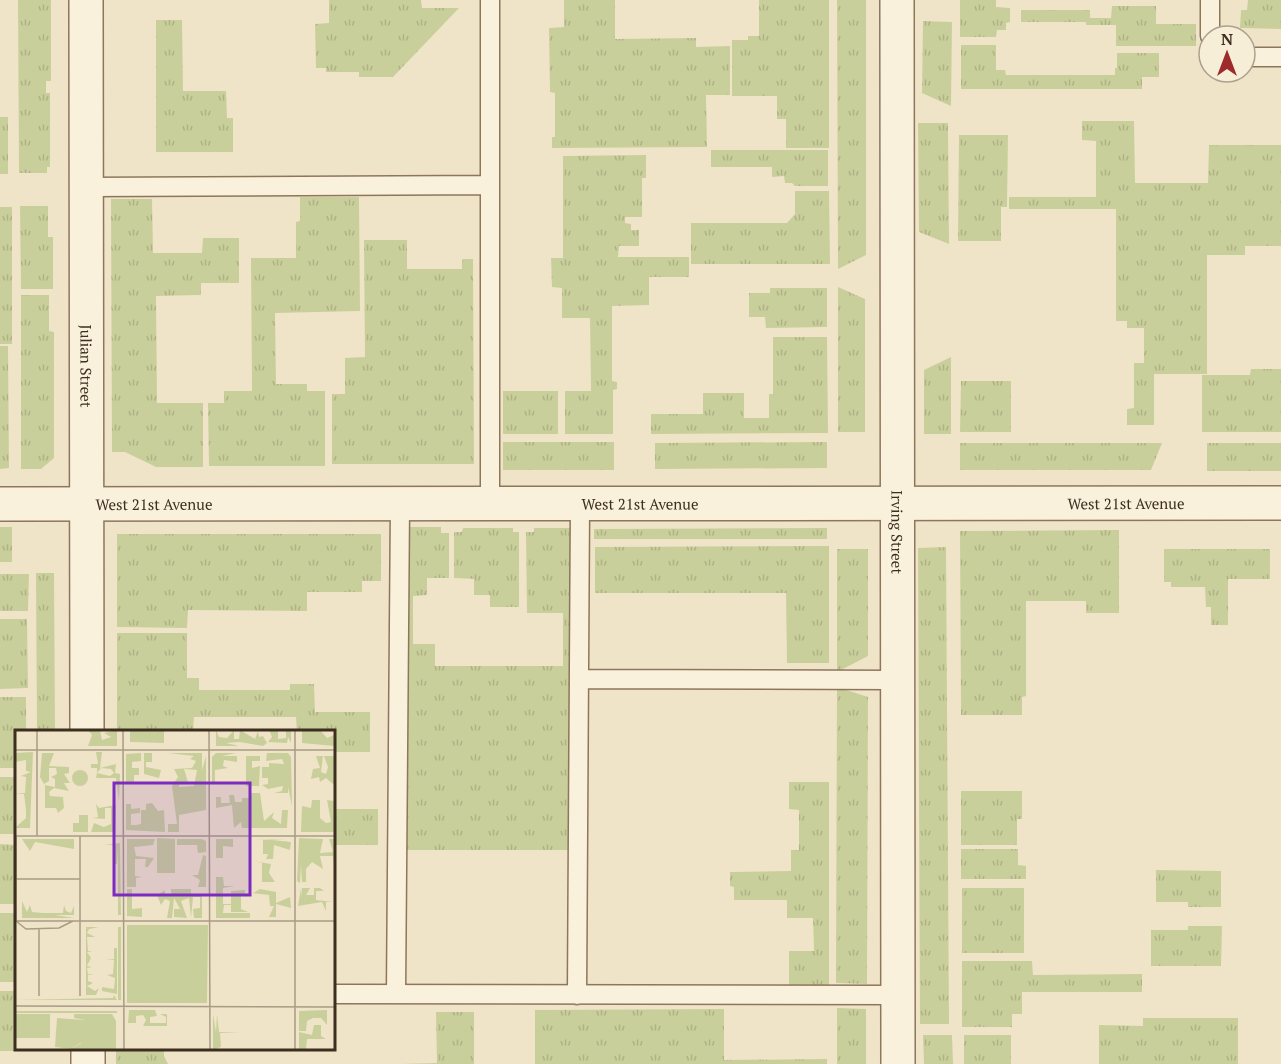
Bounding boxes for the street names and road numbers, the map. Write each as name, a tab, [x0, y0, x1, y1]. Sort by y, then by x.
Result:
street label: Julian Street	[76, 324, 97, 408]
street label: Irving Street	[887, 490, 908, 574]
street label: West 21st Avenue	[582, 493, 698, 514]
street label: West 21st Avenue	[1068, 493, 1184, 513]
street label: West 21st Avenue	[96, 494, 212, 514]

